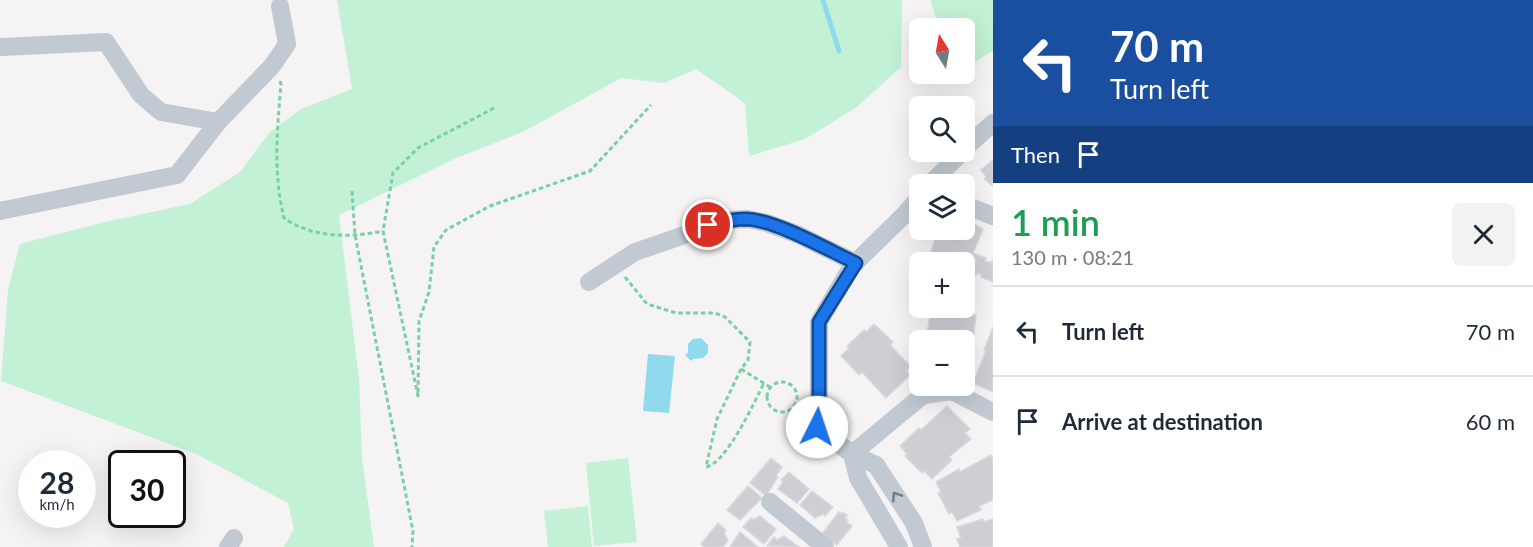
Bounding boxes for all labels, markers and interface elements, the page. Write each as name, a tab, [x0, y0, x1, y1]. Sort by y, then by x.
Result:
north arrow	[909, 18, 975, 84]
map controls	[909, 18, 975, 396]
text: 70 m	[1110, 21, 1204, 71]
icon: left	[1011, 24, 1089, 102]
text: Turn left	[1110, 72, 1209, 105]
button: search	[909, 96, 975, 162]
icon: arrive	[1072, 138, 1105, 171]
text: Then	[1011, 141, 1060, 168]
button: layers	[909, 174, 975, 240]
pin	[682, 199, 733, 250]
text: 1 min	[1011, 200, 1100, 244]
button: close	[1452, 203, 1515, 266]
icon: arrive	[691, 208, 724, 241]
text: 130 m · 08:21	[1011, 245, 1134, 269]
button: +	[909, 252, 975, 318]
icon: left	[1011, 315, 1044, 348]
text: Turn left	[1062, 318, 1144, 345]
text: 70 m	[1466, 318, 1515, 345]
button: −	[909, 330, 975, 396]
position arrow	[785, 395, 849, 459]
icon: arrive	[1011, 405, 1044, 438]
text: Arrive at destination	[1062, 408, 1263, 435]
text: 60 m	[1466, 408, 1515, 435]
speed limit sign: 30	[108, 450, 186, 528]
text: 28	[40, 464, 74, 500]
one-way arrow	[892, 491, 903, 502]
text: km/h	[39, 495, 75, 513]

